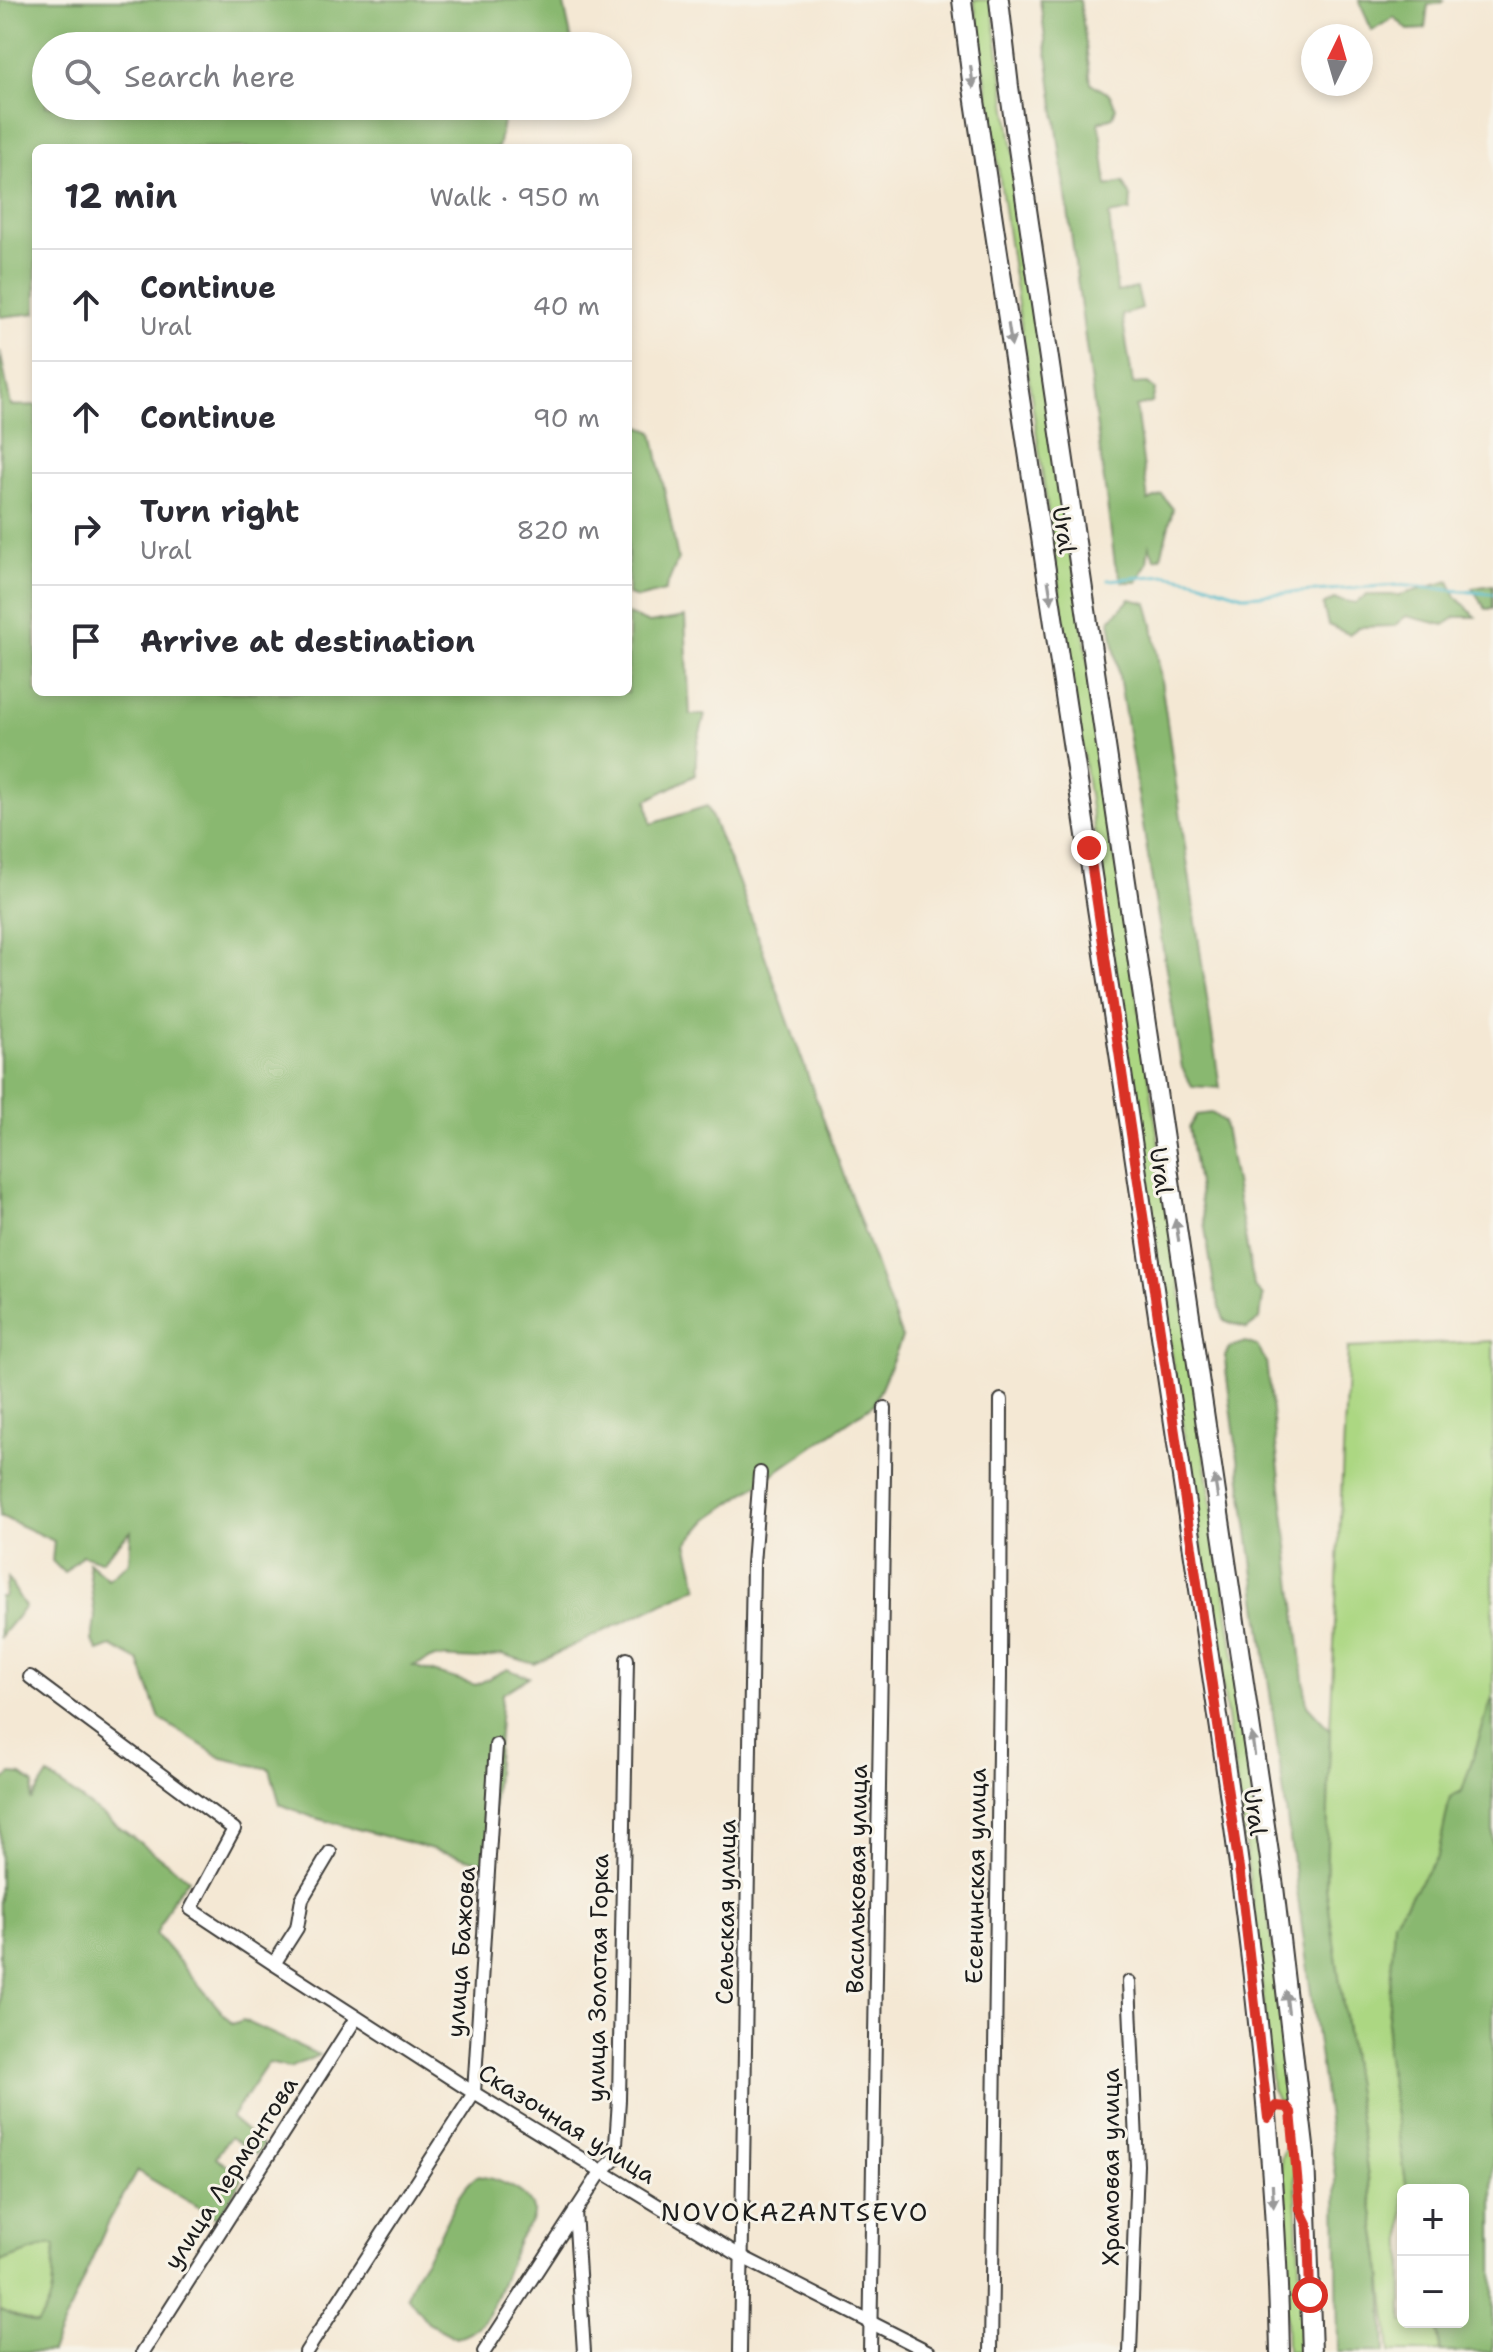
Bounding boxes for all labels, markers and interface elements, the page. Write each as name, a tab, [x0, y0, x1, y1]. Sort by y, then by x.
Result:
north arrow	[1301, 24, 1373, 96]
search box	[32, 32, 632, 120]
icon: search	[60, 54, 104, 98]
text: Search here	[124, 56, 295, 97]
one-way arrow	[965, 65, 978, 90]
text: 12 min	[64, 173, 177, 219]
text: Walk · 950 m	[429, 179, 600, 214]
text: Continue	[140, 267, 276, 308]
icon: ahead	[64, 283, 108, 327]
text: 40 m	[533, 288, 600, 323]
text: Ural	[140, 308, 192, 343]
one-way arrow	[1005, 322, 1017, 347]
icon: ahead	[64, 395, 108, 439]
text: Continue	[140, 397, 276, 438]
text: 90 m	[533, 400, 600, 435]
text: Turn right	[140, 491, 299, 532]
street label: Ural	[1044, 504, 1084, 557]
icon: right	[64, 507, 108, 551]
text: 820 m	[517, 512, 600, 547]
text: Ural	[140, 532, 192, 567]
one-way arrow	[1044, 579, 1057, 604]
icon: arrive	[64, 619, 108, 663]
text: Arrive at destination	[140, 621, 475, 662]
route end	[1071, 830, 1107, 866]
street label: Ural	[1142, 1145, 1180, 1198]
one-way arrow	[1170, 1217, 1183, 1242]
one-way arrow	[1209, 1474, 1222, 1499]
one-way arrow	[1246, 1731, 1259, 1756]
street label: Васильковая улица	[839, 1764, 875, 1994]
street label: Есенинская улица	[958, 1768, 994, 1984]
street label: Ural	[1236, 1786, 1274, 1839]
street label: Сельская улица	[708, 1819, 744, 2005]
street label: улица Золотая Горка	[580, 1853, 616, 2103]
street label: улица Бажова	[439, 1865, 483, 2038]
one-way arrow	[1281, 1989, 1294, 2014]
street label: Сказочная улица	[472, 2057, 662, 2192]
street label: Храмовая улица	[1095, 2068, 1127, 2266]
street label: улица Лермонтова	[157, 2070, 305, 2276]
one-way arrow	[1267, 2184, 1280, 2209]
map controls	[1397, 2184, 1469, 2328]
button: +	[1397, 2184, 1469, 2256]
district label: NOVOKAZANTSEVO	[661, 2194, 929, 2229]
button: −	[1397, 2256, 1469, 2328]
route start	[1292, 2277, 1328, 2313]

